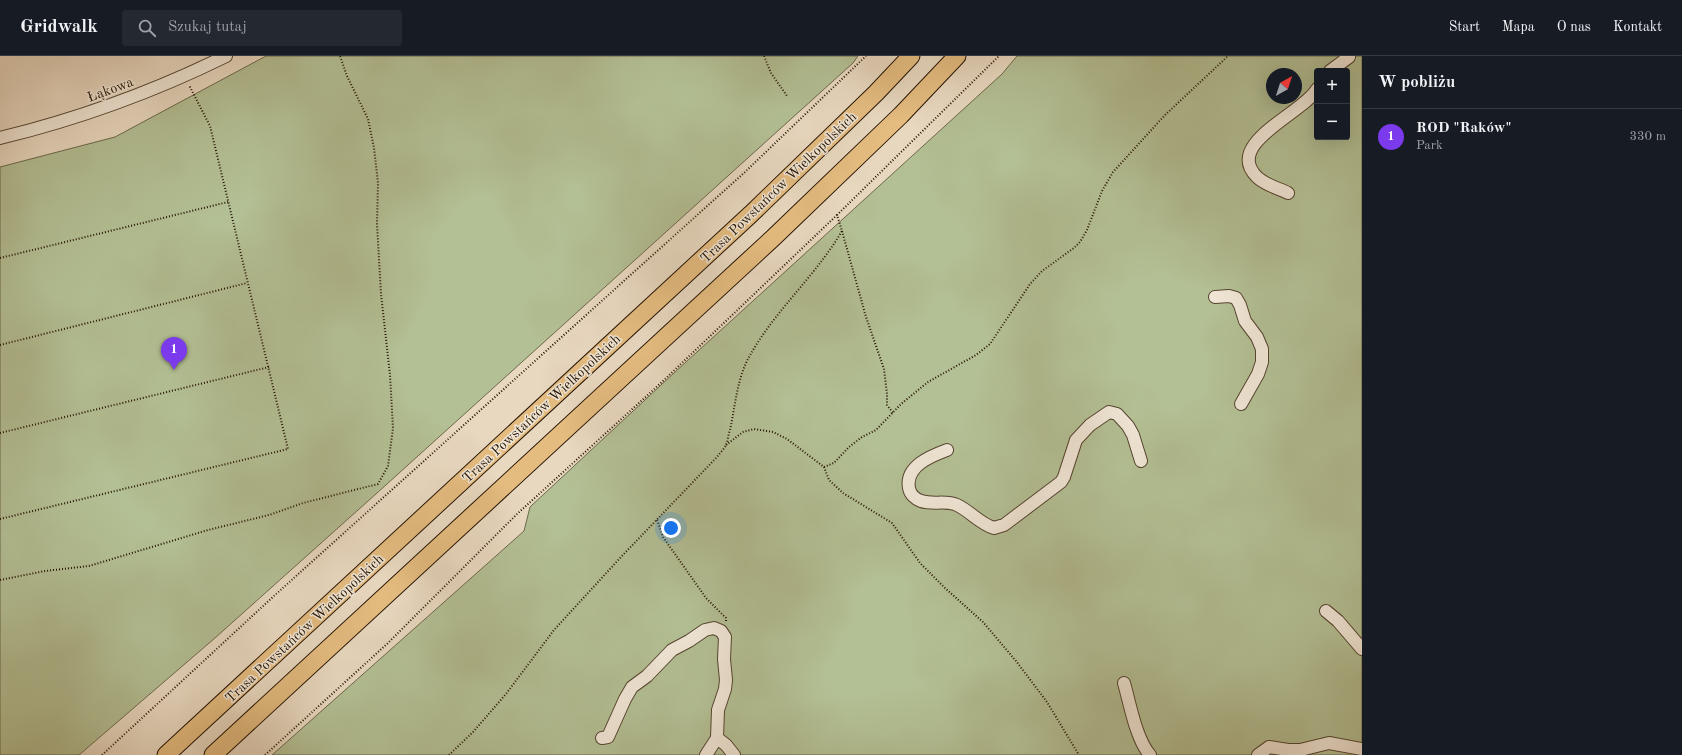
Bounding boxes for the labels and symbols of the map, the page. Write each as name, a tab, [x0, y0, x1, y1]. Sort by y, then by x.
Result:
north arrow	[1266, 68, 1302, 104]
street label: Łąkowa	[85, 75, 135, 105]
street label: Trasa Powstańców Wielkopolskich	[698, 109, 859, 266]
street label: Trasa Powstańców Wielkopolskich	[460, 332, 624, 486]
pin: 1	[161, 337, 187, 370]
your location	[661, 518, 681, 538]
street label: Trasa Powstańców Wielkopolskich	[223, 552, 387, 706]

